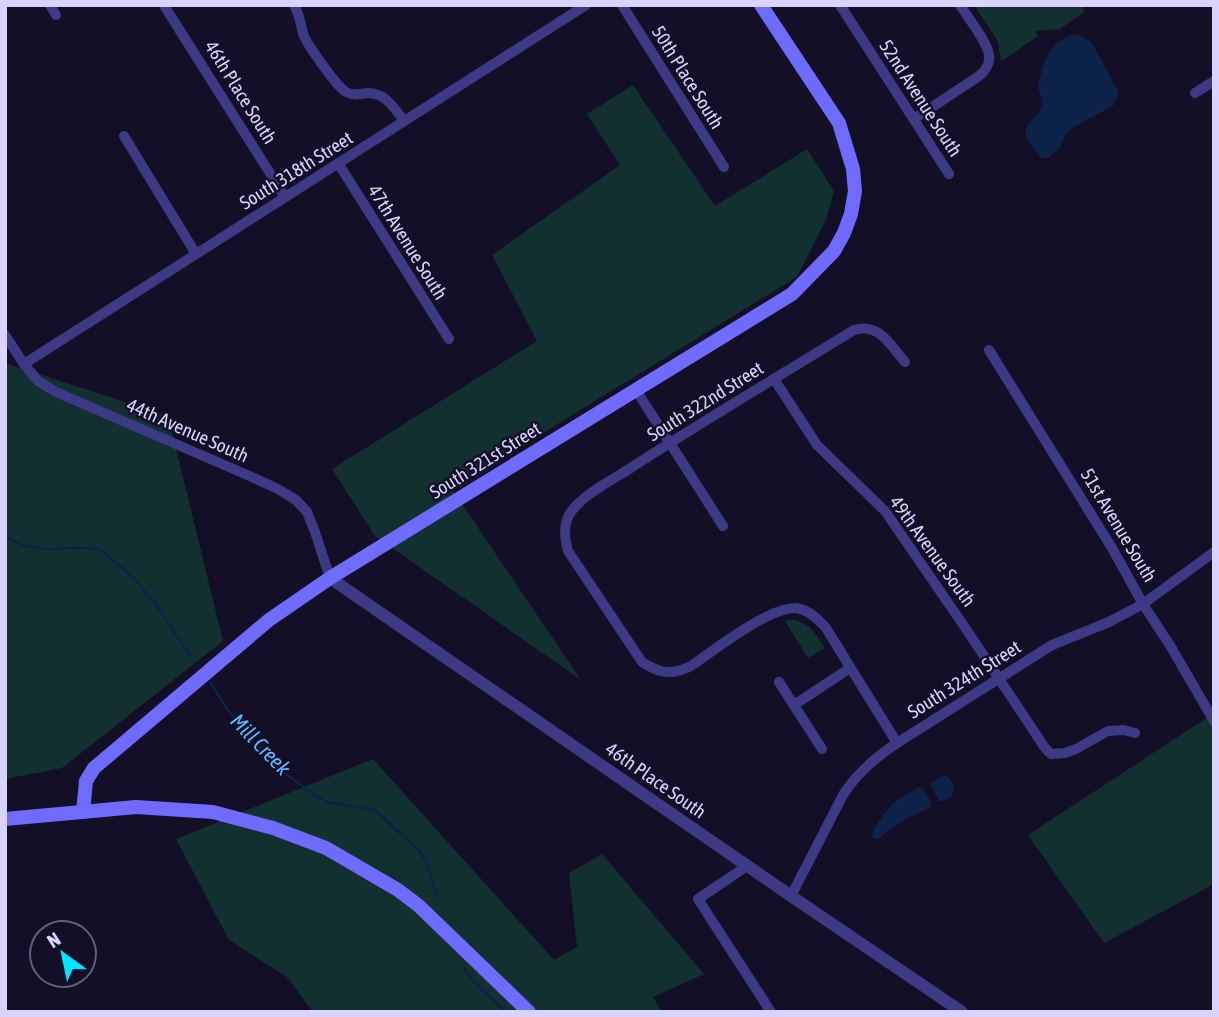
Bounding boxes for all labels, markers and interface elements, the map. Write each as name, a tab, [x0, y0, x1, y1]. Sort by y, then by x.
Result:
street label: 50th Place South	[648, 21, 728, 133]
street label: 46th Place South	[201, 36, 281, 148]
street label: 52nd Avenue South	[875, 36, 967, 160]
street label: South 318th Street	[235, 126, 357, 214]
street label: 47th Avenue South	[364, 181, 452, 303]
street label: South 322nd Street	[643, 357, 767, 445]
street label: 44th Avenue South	[124, 393, 252, 467]
street label: South 321st Street	[425, 417, 545, 503]
street label: 51st Avenue South	[1076, 464, 1162, 586]
street label: 49th Avenue South	[886, 491, 980, 611]
street label: South 324th Street	[903, 635, 1025, 723]
water label: Mill Creek	[226, 708, 296, 780]
street label: 46th Place South	[602, 737, 710, 823]
north arrow	[28, 919, 98, 989]
text: N	[43, 927, 64, 952]

